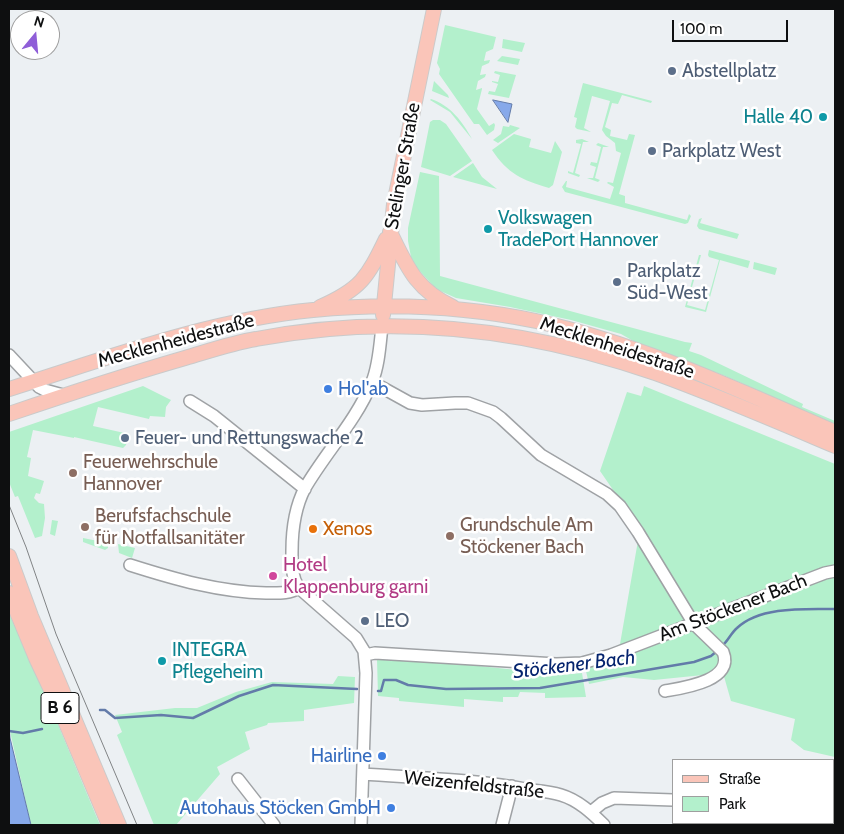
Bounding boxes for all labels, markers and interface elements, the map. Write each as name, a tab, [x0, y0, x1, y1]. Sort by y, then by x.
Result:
north arrow	[10, 10, 60, 60]
scale bar	[674, 10, 790, 42]
text: N	[32, 12, 46, 32]
text: 100 m	[680, 20, 722, 38]
place label: Abstellplatz	[682, 60, 776, 82]
marker: Abstellplatz	[666, 65, 678, 77]
street label: Stelinger Straße	[381, 101, 425, 231]
place label: Halle 40	[744, 106, 813, 128]
marker: Halle 40	[817, 111, 829, 123]
place label: Parkplatz West	[662, 140, 781, 162]
marker: Parkplatz West	[646, 145, 658, 157]
place label: Volkswagen TradePort Hannover	[498, 207, 658, 251]
marker: Volkswagen TradePort Hannover	[482, 223, 494, 235]
place label: Parkplatz Süd-West	[627, 260, 708, 304]
marker: Parkplatz Süd-West	[611, 276, 623, 288]
street label: Mecklenheidestraße	[95, 309, 257, 373]
street label: Mecklenheidestraße	[537, 312, 697, 384]
place label: Hol'ab	[338, 378, 389, 400]
marker: Hol'ab	[322, 383, 334, 395]
place label: Feuer- und Rettungswache 2	[135, 427, 364, 449]
marker: Feuer- und Rettungswache 2	[119, 432, 131, 444]
place label: Feuerwehrschule Hannover	[83, 451, 218, 495]
marker: Feuerwehrschule Hannover	[67, 467, 79, 479]
place label: Berufsfachschule für Notfallsanitäter	[95, 505, 245, 549]
place label: Grundschule Am Stöckener Bach	[460, 514, 593, 558]
place label: Xenos	[323, 518, 372, 540]
marker: Berufsfachschule für Notfallsanitäter	[79, 521, 91, 533]
marker: Xenos	[307, 523, 319, 535]
marker: Grundschule Am Stöckener Bach	[444, 530, 456, 542]
place label: Hotel Klappenburg garni	[283, 554, 428, 598]
street label: Am Stöckener Bach	[656, 569, 810, 647]
marker: Hotel Klappenburg garni	[267, 570, 279, 582]
place label: LEO	[375, 610, 409, 632]
marker: LEO	[359, 615, 371, 627]
place label: INTEGRA Pflegeheim	[172, 639, 263, 683]
water label: Stöckener Bach	[512, 646, 636, 684]
marker: INTEGRA Pflegeheim	[156, 655, 168, 667]
road number: B 6	[41, 692, 79, 724]
place label: Hairline	[311, 745, 372, 767]
marker: Hairline	[376, 750, 388, 762]
legend	[672, 759, 834, 824]
street label: Weizenfeldstraße	[403, 766, 545, 804]
text: Straße	[719, 770, 761, 788]
text: Park	[719, 795, 746, 813]
place label: Autohaus Stöcken GmbH	[179, 797, 381, 819]
marker: Autohaus Stöcken GmbH	[385, 802, 397, 814]

